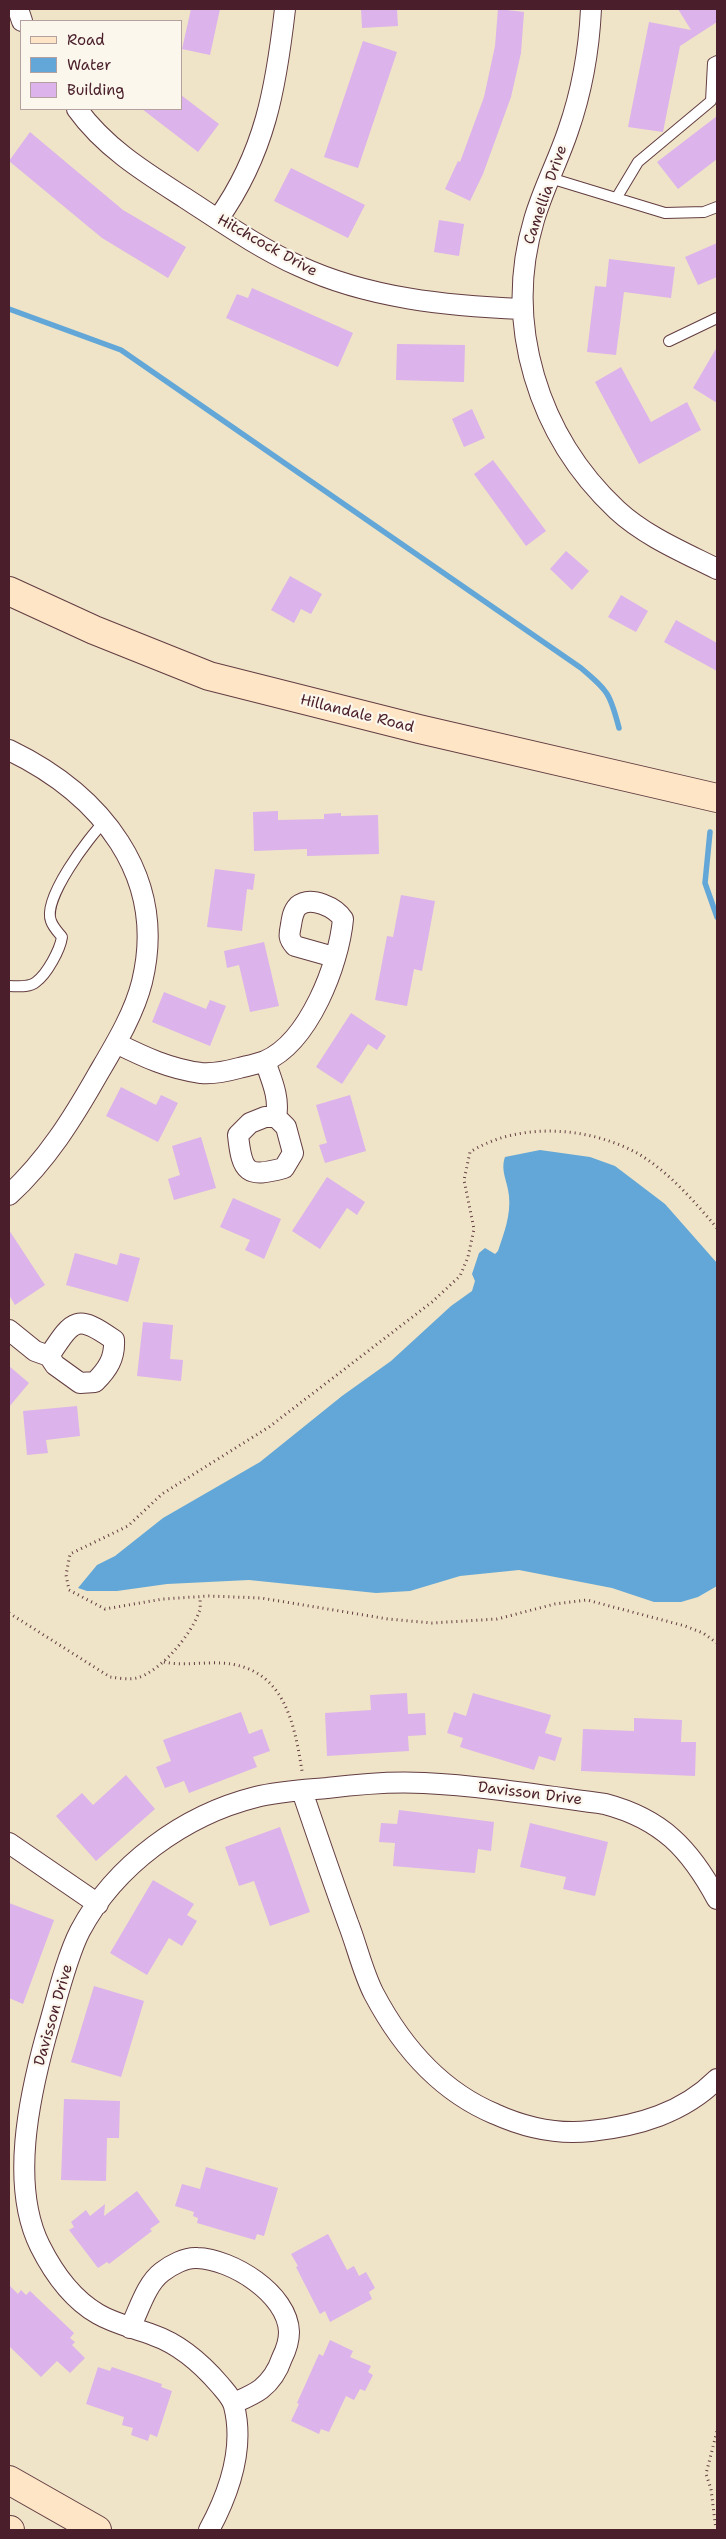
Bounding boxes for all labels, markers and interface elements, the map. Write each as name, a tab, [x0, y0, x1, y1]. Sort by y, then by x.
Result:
legend	[20, 20, 182, 110]
text: Road	[67, 30, 105, 50]
text: Water	[67, 55, 111, 75]
text: Building	[67, 80, 124, 100]
street label: Camellia Drive	[521, 143, 571, 247]
street label: Hitchcock Drive	[214, 211, 320, 281]
street label: Hillandale Road	[298, 691, 416, 737]
street label: Davisson Drive	[477, 1779, 583, 1809]
street label: Davisson Drive	[31, 1962, 77, 2068]

